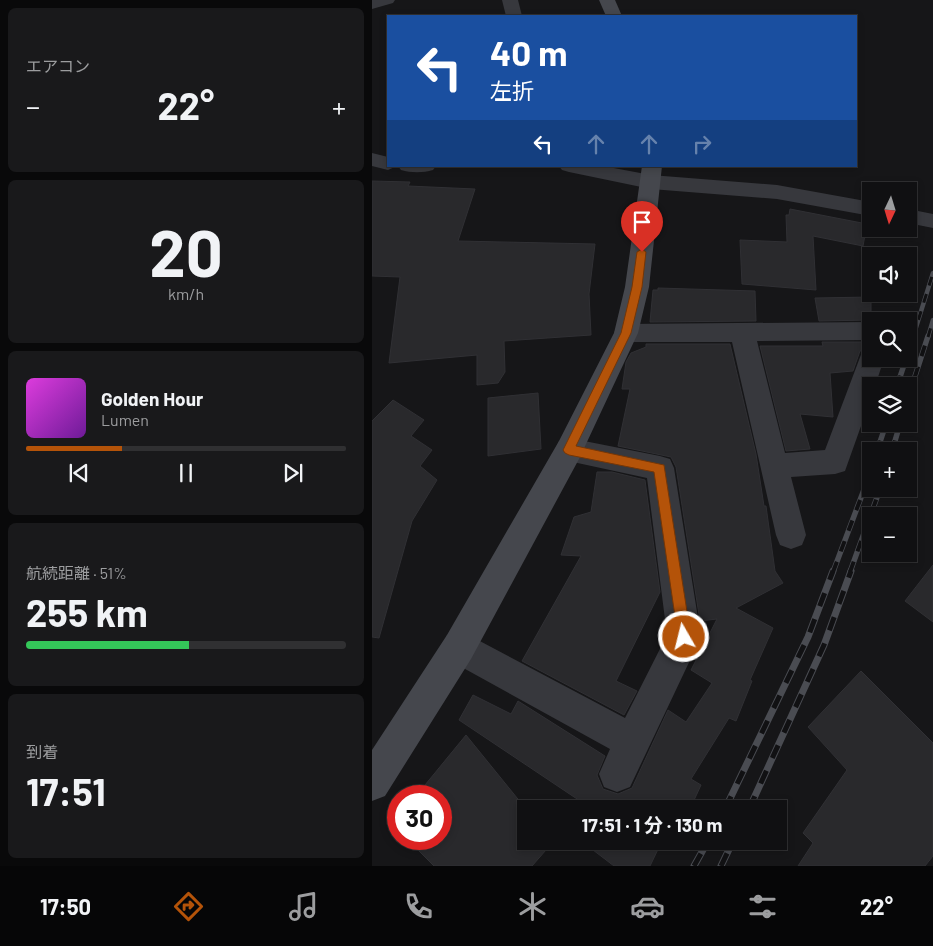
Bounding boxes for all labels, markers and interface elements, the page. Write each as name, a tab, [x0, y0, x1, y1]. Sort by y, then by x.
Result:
text: 40 m	[490, 31, 567, 73]
icon: left	[407, 35, 472, 100]
text: エアコン	[26, 56, 90, 75]
text: 左折	[490, 77, 534, 103]
text: 22°	[158, 82, 214, 128]
text: −	[26, 89, 40, 123]
text: +	[332, 89, 346, 123]
icon: left	[529, 130, 557, 158]
icon: ahead	[582, 130, 610, 158]
icon: ahead	[635, 130, 663, 158]
icon: right	[688, 130, 716, 158]
north arrow	[862, 182, 917, 238]
map controls	[862, 182, 917, 562]
pin	[621, 201, 663, 252]
icon: arrive	[628, 208, 656, 236]
text: 20	[149, 212, 223, 290]
button: sound	[862, 247, 917, 302]
text: km/h	[168, 284, 204, 303]
button: search	[862, 312, 917, 367]
button: layers	[862, 377, 917, 432]
text: Golden Hour	[101, 387, 203, 410]
text: Lumen	[101, 410, 149, 429]
button: +	[862, 442, 917, 497]
icon: previous	[65, 459, 93, 487]
icon: pause	[172, 459, 200, 487]
icon: next	[279, 459, 307, 487]
button: −	[862, 507, 917, 562]
text: 航続距離 · 51%	[26, 563, 127, 582]
text: 255 km	[26, 589, 148, 635]
position arrow	[657, 610, 709, 662]
text: 到着	[26, 742, 58, 761]
text: 17:51	[26, 768, 106, 814]
speed limit sign: 30	[387, 785, 452, 850]
text: 17:51 · 1 分 · 130 m	[582, 813, 722, 836]
icon: directions	[171, 889, 206, 924]
icon: music	[286, 889, 321, 924]
icon: phone	[401, 889, 436, 924]
icon: climate	[515, 889, 550, 924]
icon: car	[630, 889, 665, 924]
icon: filters	[745, 889, 780, 924]
text: 17:50	[40, 893, 91, 919]
text: 22°	[860, 893, 893, 919]

